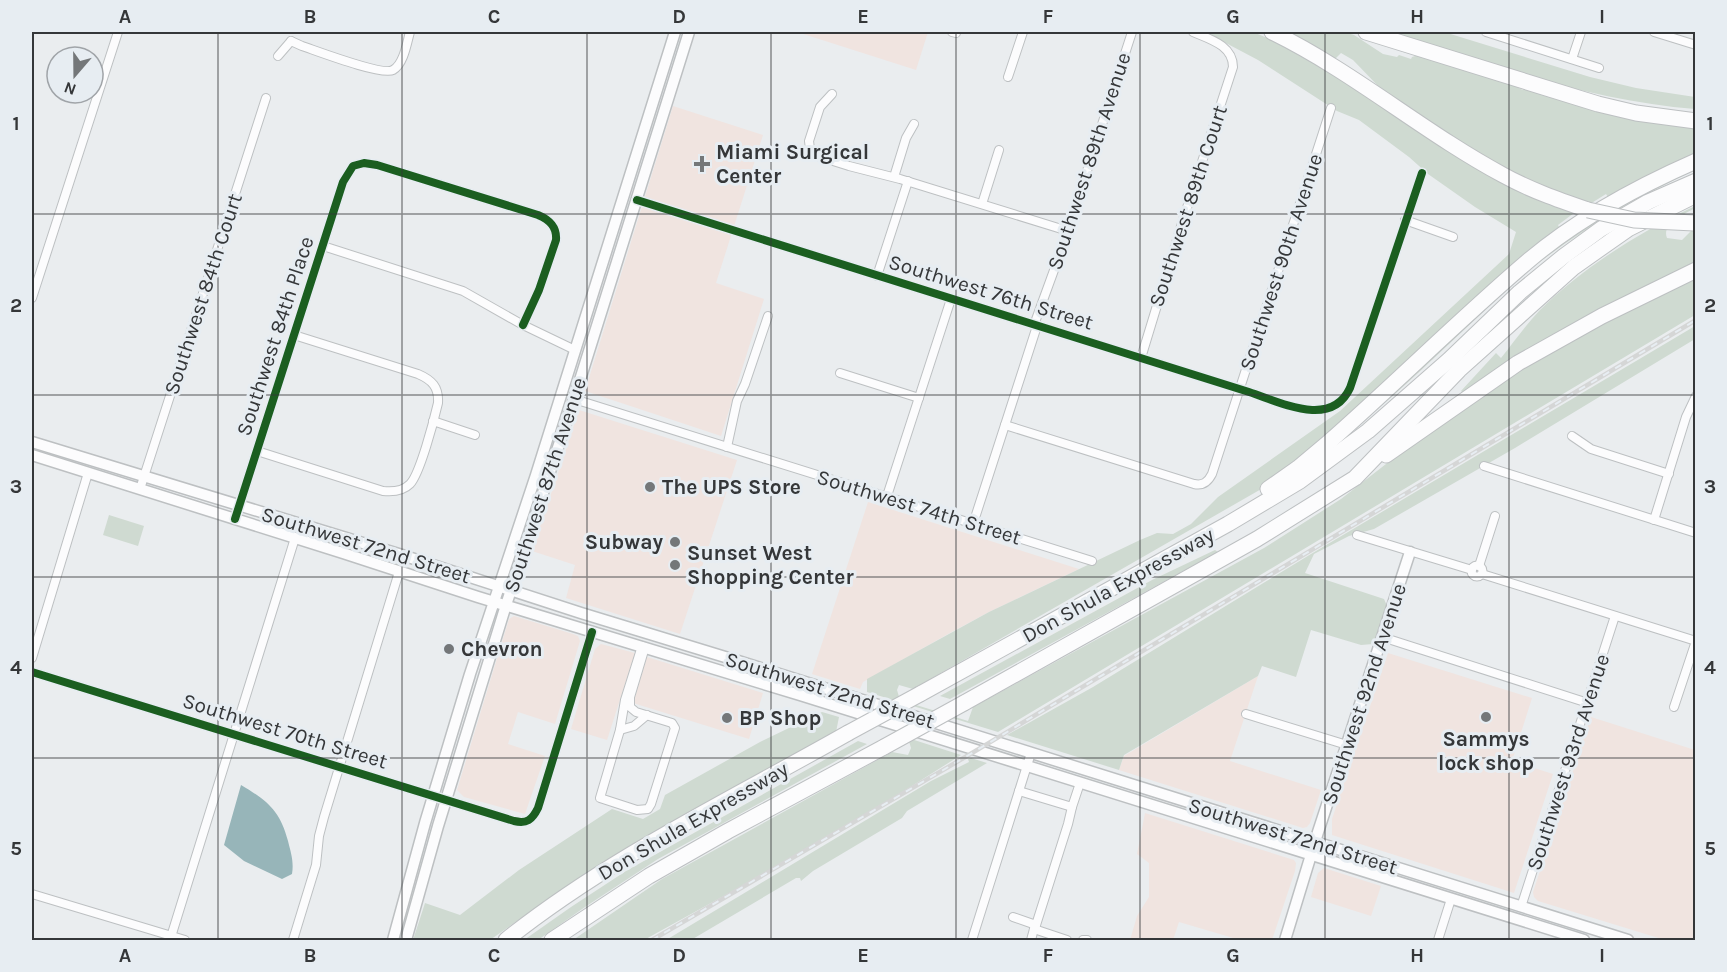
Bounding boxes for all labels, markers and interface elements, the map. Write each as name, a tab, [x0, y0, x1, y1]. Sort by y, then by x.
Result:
text: A	[119, 5, 132, 28]
text: B	[304, 5, 316, 28]
text: C	[488, 5, 500, 28]
text: D	[672, 5, 686, 28]
text: E	[857, 5, 869, 28]
text: F	[1043, 5, 1054, 28]
text: G	[1226, 5, 1240, 28]
text: H	[1410, 5, 1424, 28]
text: I	[1599, 5, 1605, 28]
north arrow	[45, 45, 105, 105]
street label: Southwest 89th Avenue	[1042, 49, 1136, 273]
text: N	[61, 78, 79, 100]
street label: Southwest 89th Court	[1144, 102, 1232, 310]
text: 1	[12, 112, 20, 135]
text: 1	[1706, 112, 1714, 135]
place label: Miami Surgical Center	[716, 140, 869, 188]
street label: Southwest 90th Avenue	[1235, 150, 1327, 374]
marker: Miami Surgical Center	[693, 155, 711, 173]
street label: Southwest 84th Court	[159, 190, 247, 398]
street label: Southwest 84th Place	[231, 233, 319, 439]
street label: Southwest 76th Street	[886, 249, 1096, 335]
text: 2	[10, 294, 22, 317]
text: 2	[1704, 294, 1716, 317]
street label: Southwest 87th Avenue	[499, 374, 591, 596]
street label: Southwest 74th Street	[814, 465, 1024, 550]
text: 3	[10, 475, 22, 498]
place label: The UPS Store	[662, 475, 801, 499]
text: 3	[1704, 475, 1716, 498]
marker: The UPS Store	[643, 480, 657, 494]
street label: Southwest 72nd Street	[259, 502, 473, 588]
street label: Don Shula Expressway	[1018, 522, 1218, 648]
place label: Subway	[585, 530, 663, 554]
marker: Subway	[668, 535, 682, 549]
place label: Sunset West Shopping Center	[687, 541, 854, 589]
marker: Sunset West Shopping Center	[668, 558, 682, 572]
street label: Southwest 92nd Avenue	[1317, 580, 1411, 808]
place label: Chevron	[461, 637, 543, 661]
marker: Chevron	[442, 642, 456, 656]
street label: Southwest 72nd Street	[723, 647, 937, 733]
street label: Southwest 93rd Avenue	[1522, 651, 1614, 873]
text: 4	[10, 656, 22, 679]
text: 4	[1704, 656, 1716, 679]
street label: Southwest 70th Street	[180, 688, 390, 774]
place label: BP Shop	[739, 706, 821, 730]
marker: Sammys lock shop	[1479, 710, 1493, 724]
marker: BP Shop	[720, 711, 734, 725]
place label: Sammys lock shop	[1438, 727, 1534, 775]
street label: Don Shula Expressway	[594, 757, 792, 885]
street label: Southwest 72nd Street	[1186, 793, 1400, 879]
text: 5	[10, 837, 22, 860]
text: 5	[1704, 837, 1716, 860]
text: A	[119, 944, 132, 967]
text: B	[304, 944, 316, 967]
text: C	[488, 944, 500, 967]
text: D	[672, 944, 686, 967]
text: E	[857, 944, 869, 967]
text: F	[1043, 944, 1054, 967]
text: G	[1226, 944, 1240, 967]
text: H	[1410, 944, 1424, 967]
text: I	[1599, 944, 1605, 967]

